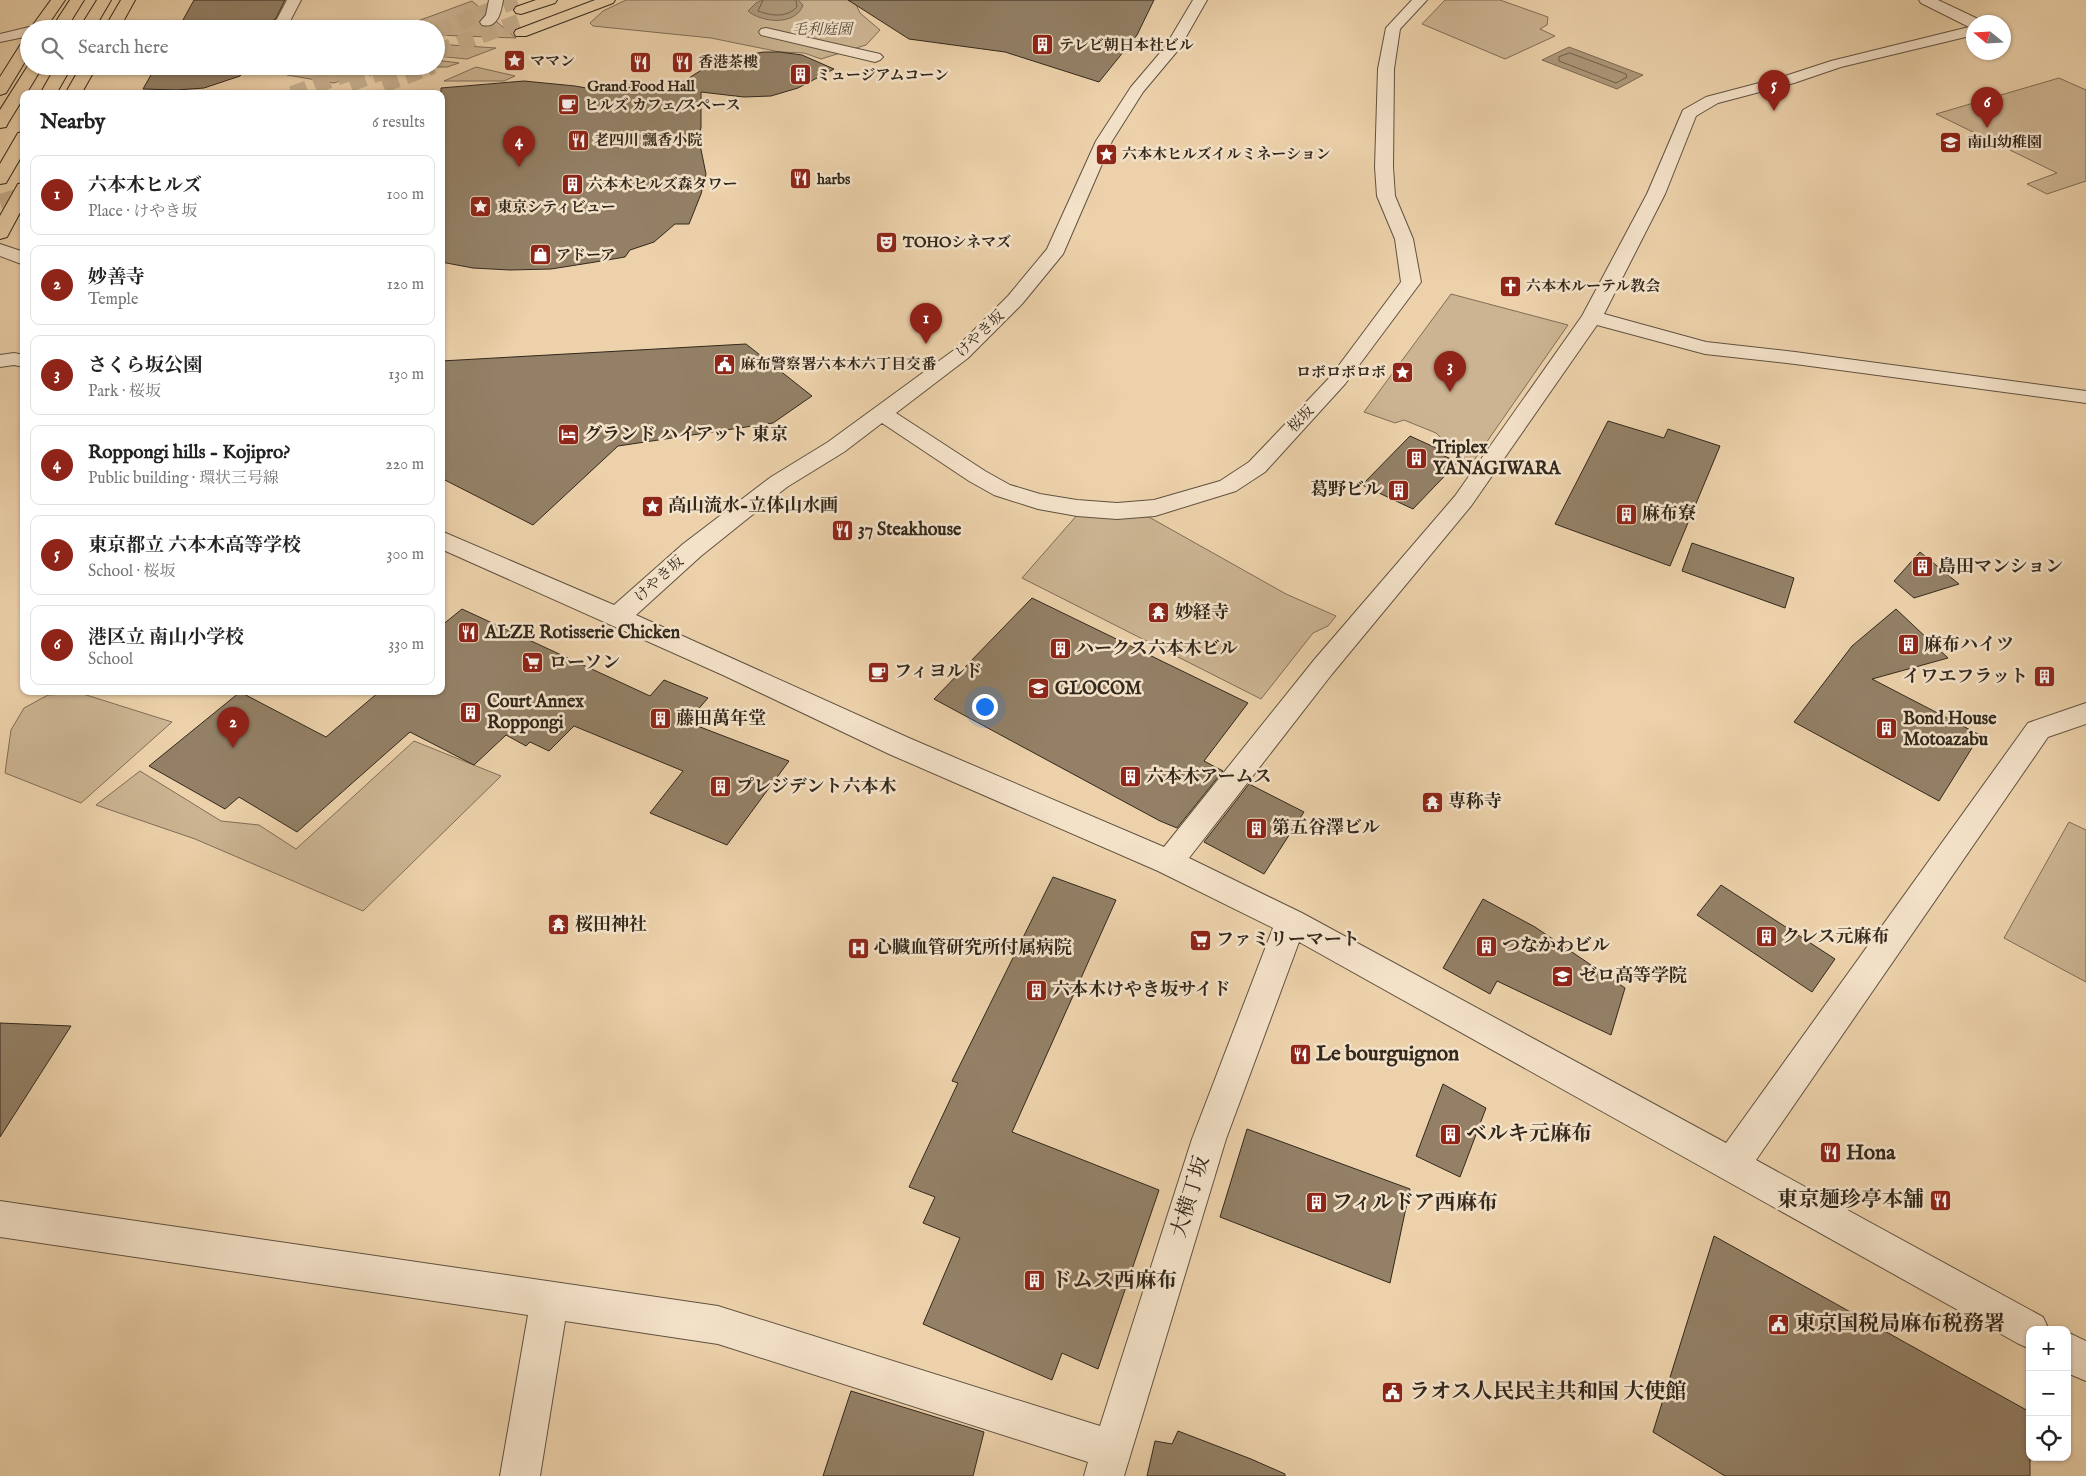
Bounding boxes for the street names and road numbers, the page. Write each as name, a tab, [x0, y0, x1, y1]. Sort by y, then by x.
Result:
street label: けやき坂	[952, 306, 1008, 362]
street label: 桜坂	[1284, 402, 1318, 436]
street label: けやき坂	[630, 552, 688, 606]
street label: 大横丁坂	[1166, 1153, 1216, 1241]

